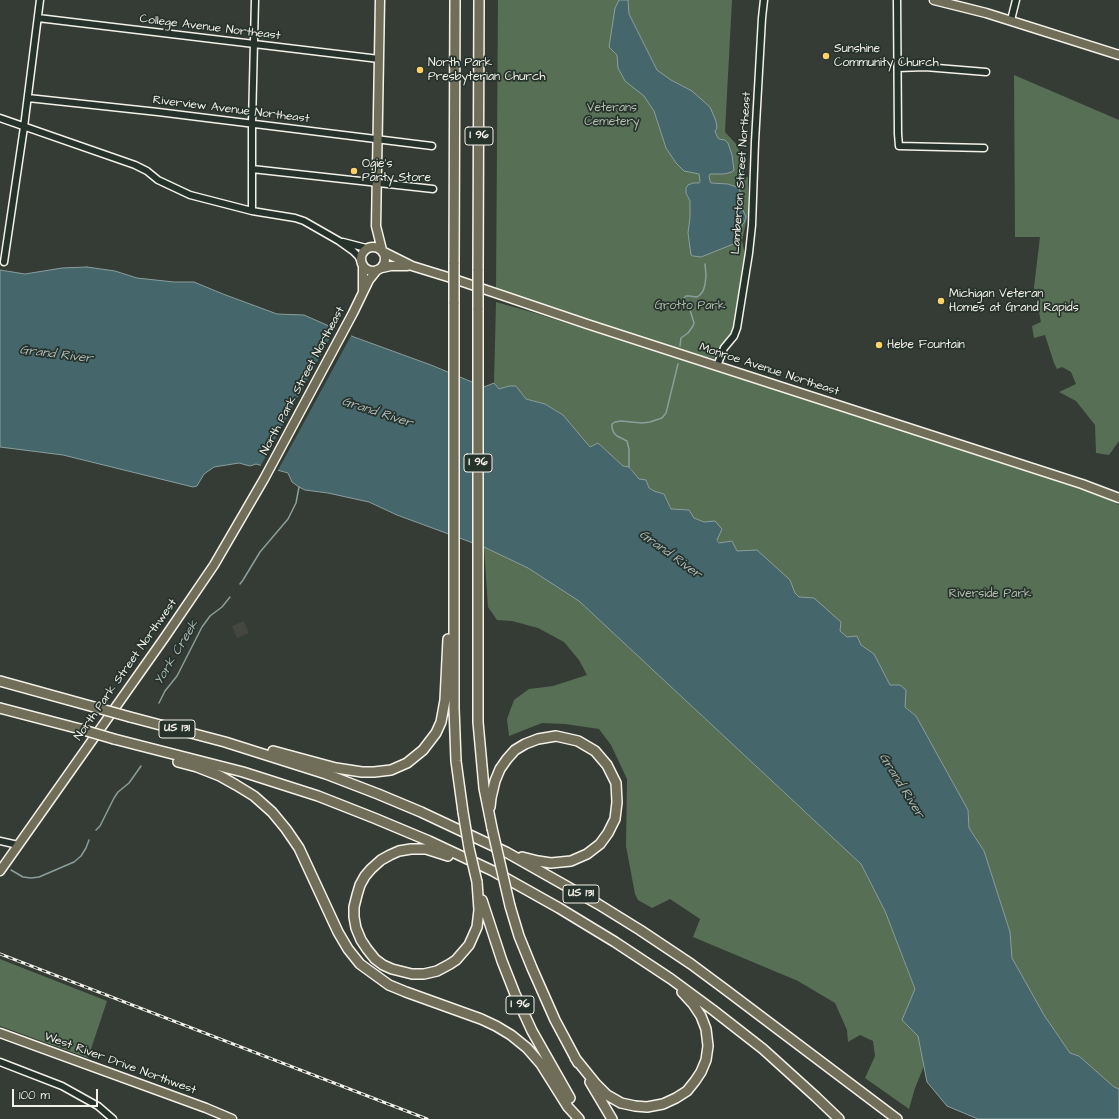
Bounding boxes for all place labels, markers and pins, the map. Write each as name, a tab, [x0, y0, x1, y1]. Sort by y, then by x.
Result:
place label: Sunshine Community Church	[834, 42, 939, 70]
marker: Sunshine Community Church	[821, 51, 831, 61]
place label: North Park Presbyterian Church	[428, 56, 545, 84]
marker: North Park Presbyterian Church	[415, 65, 425, 75]
place label: Ogie's Party Store	[362, 157, 431, 185]
marker: Ogie's Party Store	[349, 166, 359, 176]
place label: Michigan Veteran Homes at Grand Rapids	[949, 287, 1079, 315]
marker: Michigan Veteran Homes at Grand Rapids	[936, 296, 946, 306]
place label: Hebe Fountain	[887, 338, 965, 352]
marker: Hebe Fountain	[874, 340, 884, 350]

